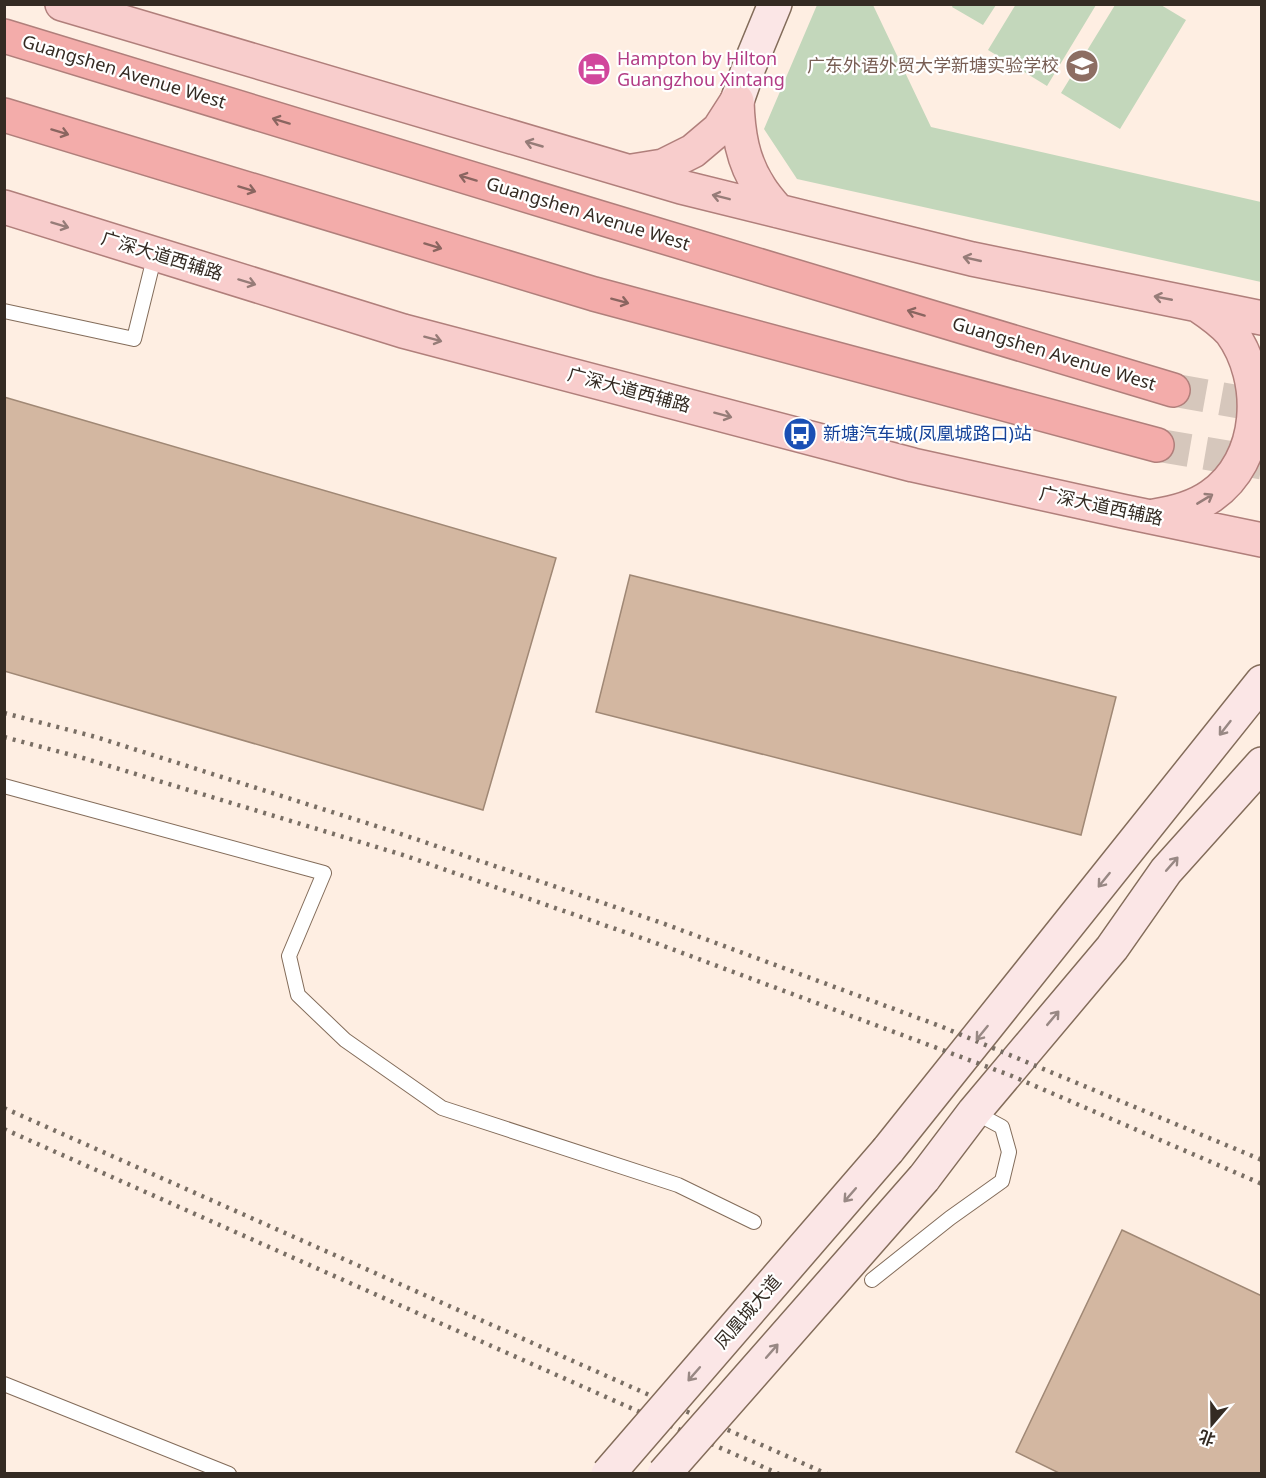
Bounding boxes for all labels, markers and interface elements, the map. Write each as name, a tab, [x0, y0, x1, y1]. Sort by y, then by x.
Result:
street label: Guangshen Avenue West	[20, 29, 230, 114]
place label: Hampton by Hilton Guangzhou Xintang	[617, 46, 785, 91]
school or university icon: 广东外语外贸大学新塘实验学校	[1064, 48, 1100, 84]
hotel icon: Hampton by Hilton Guangzhou Xintang	[576, 51, 612, 87]
place label: 广东外语外贸大学新塘实验学校	[807, 53, 1059, 77]
one-way arrow	[272, 115, 291, 126]
one-way arrow	[50, 127, 69, 138]
one-way arrow	[525, 138, 544, 149]
street label: Guangshen Avenue West	[484, 171, 694, 256]
one-way arrow	[459, 172, 478, 183]
one-way arrow	[237, 184, 256, 195]
one-way arrow	[712, 191, 731, 202]
one-way arrow	[50, 220, 69, 231]
street label: 广深大道西辅路	[99, 225, 226, 285]
one-way arrow	[423, 241, 442, 252]
one-way arrow	[963, 252, 982, 264]
one-way arrow	[237, 278, 256, 289]
one-way arrow	[1154, 292, 1173, 303]
one-way arrow	[610, 296, 629, 308]
one-way arrow	[907, 307, 926, 318]
street label: Guangshen Avenue West	[950, 311, 1160, 396]
one-way arrow	[423, 334, 442, 345]
street label: 广深大道西辅路	[565, 361, 693, 417]
one-way arrow	[714, 410, 733, 421]
bus stop icon: 新塘汽车城(凤凰城路口)站	[782, 416, 818, 452]
place label: 新塘汽车城(凤凰城路口)站	[823, 421, 1032, 445]
street label: 广深大道西辅路	[1037, 480, 1165, 530]
one-way arrow	[1196, 493, 1213, 505]
one-way arrow	[1219, 720, 1232, 736]
one-way arrow	[1165, 857, 1179, 872]
one-way arrow	[1097, 872, 1110, 888]
one-way arrow	[1046, 1010, 1059, 1026]
one-way arrow	[975, 1024, 988, 1040]
one-way arrow	[843, 1186, 857, 1202]
street label: 凤凰城大道	[709, 1270, 786, 1353]
one-way arrow	[765, 1344, 779, 1359]
one-way arrow	[688, 1366, 701, 1382]
north arrow	[1182, 1394, 1242, 1454]
text: 北	[1196, 1425, 1218, 1451]

